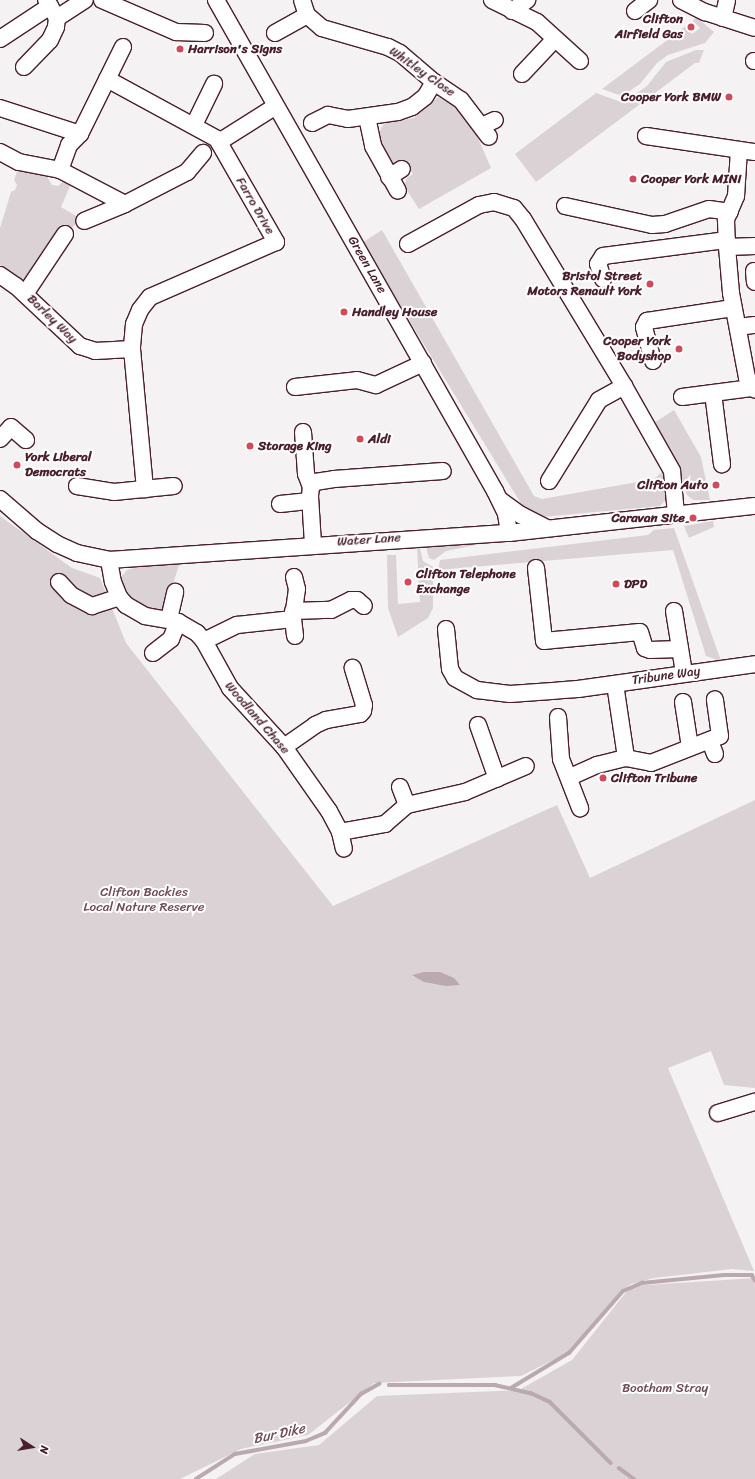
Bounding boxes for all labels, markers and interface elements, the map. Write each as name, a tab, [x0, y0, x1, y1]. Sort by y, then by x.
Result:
place label: Clifton Airfield Gas	[615, 12, 683, 43]
marker: Clifton Airfield Gas	[686, 22, 696, 32]
place label: Harrison's Signs	[188, 41, 282, 57]
street label: Whitley Close	[386, 43, 458, 101]
marker: Harrison's Signs	[175, 44, 185, 54]
place label: Cooper York BMW	[620, 89, 721, 105]
marker: Cooper York BMW	[724, 92, 734, 102]
place label: Cooper York MINI	[641, 171, 741, 187]
marker: Cooper York MINI	[628, 174, 638, 184]
street label: Farro Drive	[232, 175, 278, 237]
street label: Green Lane	[344, 234, 390, 296]
place label: Bristol Street Motors Renault York	[526, 269, 642, 300]
marker: Bristol Street Motors Renault York	[645, 279, 655, 289]
street label: Barley Way	[24, 291, 80, 347]
place label: Handley House	[352, 304, 437, 320]
marker: Handley House	[339, 307, 349, 317]
place label: Cooper York Bodyshop	[603, 334, 671, 365]
marker: Cooper York Bodyshop	[674, 344, 684, 354]
place label: Aldi	[368, 431, 391, 447]
marker: Aldi	[355, 434, 365, 444]
place label: Storage King	[258, 438, 332, 454]
marker: Storage King	[245, 441, 255, 451]
place label: York Liberal Democrats	[25, 450, 92, 481]
marker: York Liberal Democrats	[12, 460, 22, 470]
place label: Clifton Auto	[637, 477, 708, 493]
marker: Clifton Auto	[711, 480, 721, 490]
place label: Caravan Site	[611, 510, 685, 526]
marker: Caravan Site	[688, 513, 698, 523]
street label: Water Lane	[337, 530, 401, 550]
place label: Clifton Telephone Exchange	[416, 567, 516, 598]
place label: DPD	[624, 576, 647, 592]
marker: Clifton Telephone Exchange	[403, 577, 413, 587]
marker: DPD	[611, 579, 621, 589]
street label: Tribune Way	[631, 663, 701, 689]
street label: Woodland Chase	[221, 678, 293, 758]
place label: Clifton Tribune	[611, 770, 697, 786]
marker: Clifton Tribune	[598, 773, 608, 783]
park label: Clifton Backies Local Nature Reserve	[84, 885, 204, 916]
park label: Bootham Stray	[622, 1380, 708, 1396]
water label: Bur Dike	[252, 1420, 306, 1448]
north arrow	[12, 1427, 52, 1467]
text: N	[34, 1444, 54, 1455]

